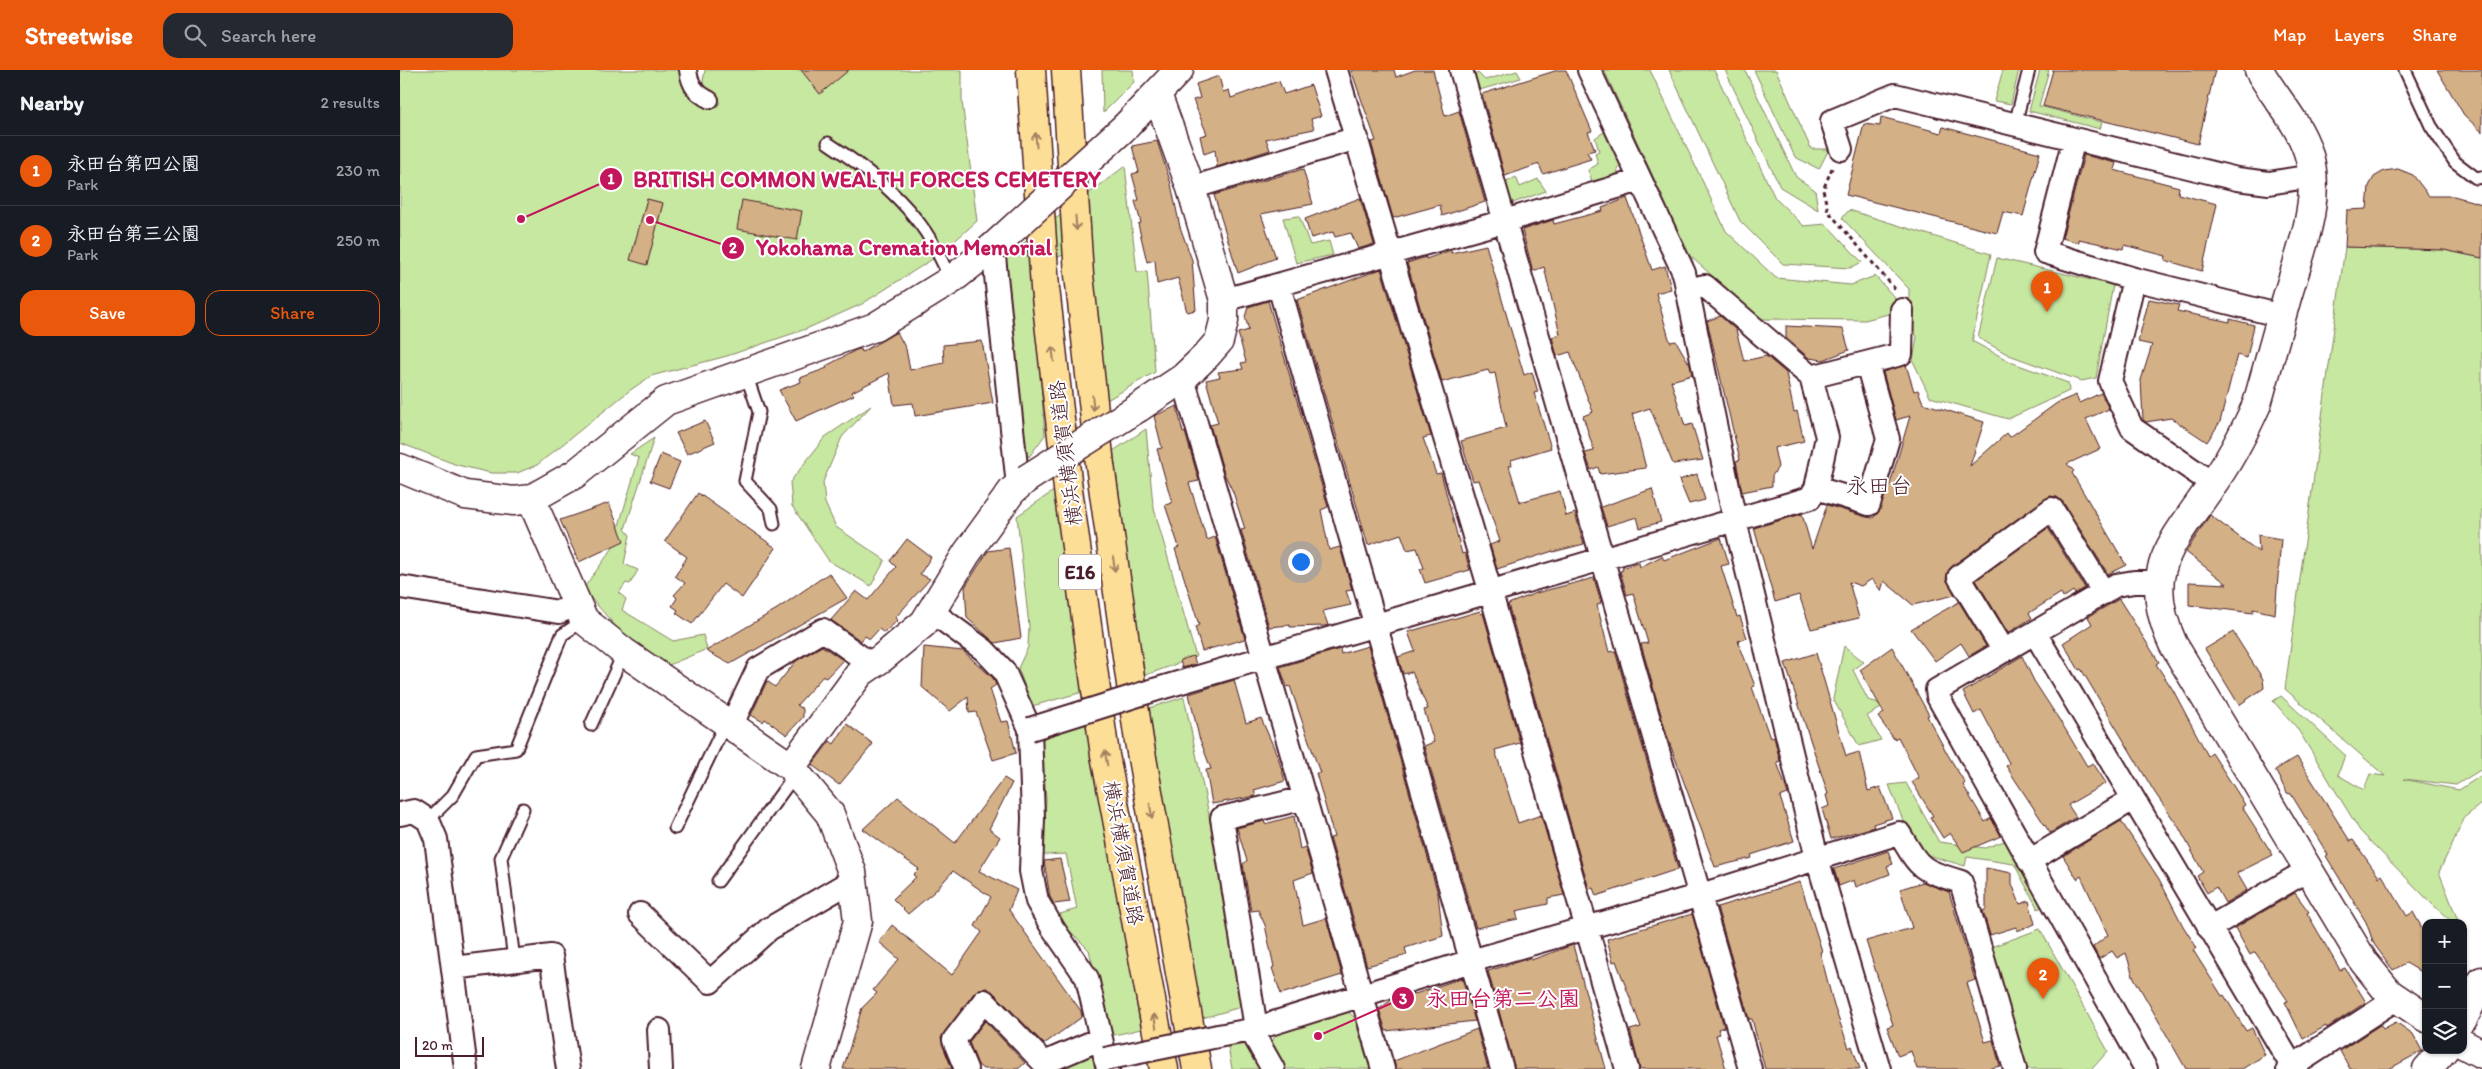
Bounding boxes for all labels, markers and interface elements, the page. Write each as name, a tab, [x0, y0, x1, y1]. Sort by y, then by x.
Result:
search box	[163, 13, 513, 58]
text: Streetwise	[25, 21, 133, 50]
icon: search	[181, 21, 209, 49]
text: Search here	[221, 24, 316, 47]
text: Map	[2273, 24, 2306, 46]
text: Layers	[2334, 24, 2384, 46]
text: Share	[2412, 24, 2457, 46]
text: Nearby	[20, 90, 84, 115]
text: 2 results	[320, 93, 380, 112]
one-way arrow	[1031, 132, 1040, 148]
text: 永田台第四公園	[67, 152, 200, 175]
text: 1	[32, 161, 40, 180]
text: 230 m	[336, 161, 380, 180]
callout: BRITISH COMMON WEALTH FORCES CEMETERY	[598, 161, 1110, 198]
text: BRITISH COMMON WEALTH FORCES CEMETERY	[633, 166, 1101, 193]
text: 1	[608, 170, 615, 188]
text: Park	[67, 175, 98, 194]
one-way arrow	[1071, 215, 1080, 231]
text: 永田台第三公園	[67, 222, 200, 245]
callout: Yokohama Cremation Memorial	[721, 229, 1061, 266]
text: 2	[32, 231, 40, 250]
text: 250 m	[336, 231, 380, 250]
text: Yokohama Cremation Memorial	[755, 234, 1053, 261]
text: 2	[729, 239, 737, 257]
text: Park	[67, 245, 98, 264]
pin: 1	[2031, 271, 2063, 312]
button: Save	[20, 290, 195, 336]
button: Share	[205, 290, 380, 336]
one-way arrow	[1048, 346, 1058, 362]
street label: 横浜横須賀道路	[1044, 379, 1086, 527]
one-way arrow	[1088, 394, 1098, 410]
district label: 永田台	[1846, 472, 1912, 499]
your location	[1288, 549, 1314, 575]
road number: E16	[1059, 554, 1101, 590]
one-way arrow	[1109, 555, 1119, 571]
one-way arrow	[1101, 750, 1111, 766]
street label: 横浜横須賀道路	[1099, 778, 1149, 928]
one-way arrow	[1146, 803, 1156, 819]
map controls	[2422, 919, 2467, 1054]
button: +	[2422, 919, 2467, 964]
pin: 2	[2027, 958, 2059, 999]
button: −	[2422, 964, 2467, 1009]
callout: 永田台第二公園	[1391, 980, 1590, 1017]
text: 永田台第二公園	[1426, 985, 1580, 1012]
text: 3	[1399, 990, 1407, 1008]
button: layers	[2422, 1009, 2467, 1054]
one-way arrow	[1149, 1013, 1159, 1029]
scale bar	[415, 1034, 484, 1057]
text: 20 m	[422, 1037, 453, 1054]

